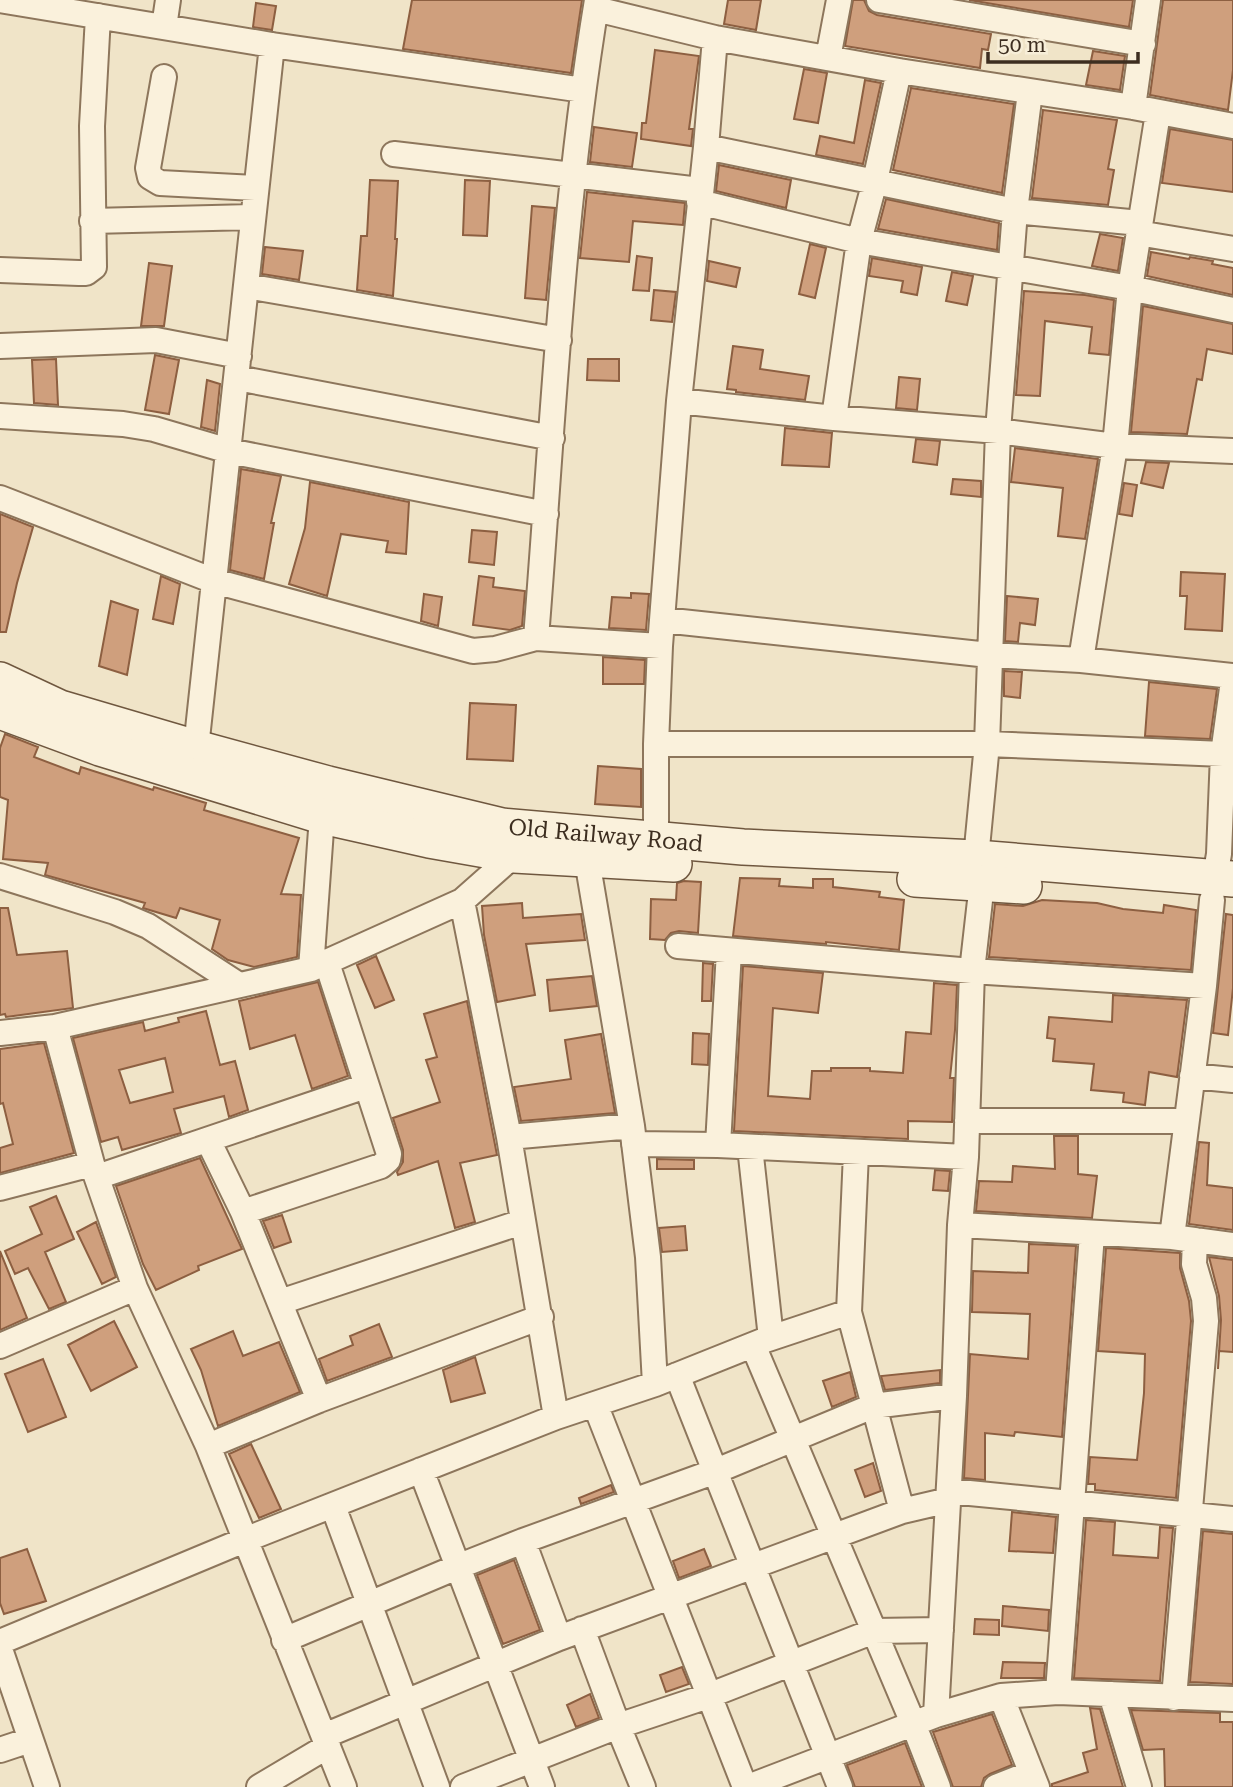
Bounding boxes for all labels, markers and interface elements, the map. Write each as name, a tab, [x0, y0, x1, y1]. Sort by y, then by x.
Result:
scale bar	[988, 21, 1138, 65]
text: 50 m	[998, 33, 1046, 57]
street label: Old Railway Road	[507, 813, 704, 857]

